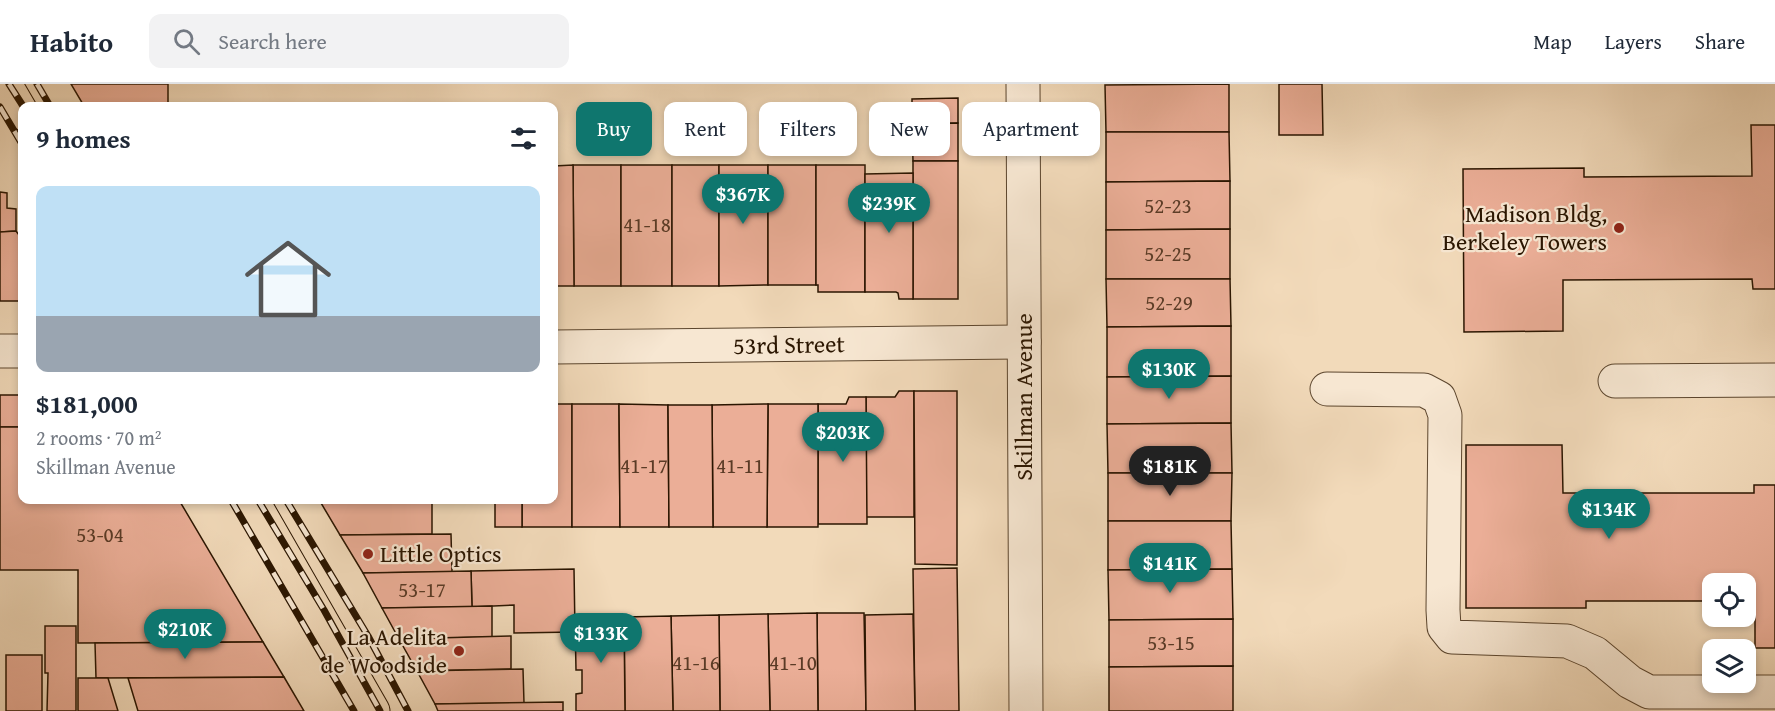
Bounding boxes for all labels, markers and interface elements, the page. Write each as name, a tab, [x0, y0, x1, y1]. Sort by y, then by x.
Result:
search box	[149, 14, 569, 68]
text: Habito	[30, 21, 113, 62]
icon: search	[170, 25, 203, 58]
text: Search here	[218, 25, 327, 57]
text: Map	[1533, 26, 1572, 57]
text: Layers	[1605, 26, 1662, 57]
text: Share	[1695, 26, 1745, 57]
chip: Buy	[576, 102, 652, 156]
chip: Rent	[664, 102, 747, 156]
chip: Filters	[759, 102, 857, 156]
chip: New	[869, 102, 950, 156]
chip: Apartment	[962, 102, 1100, 156]
text: 9 homes	[36, 119, 131, 158]
icon: filters	[507, 122, 540, 155]
pin: $367K	[701, 174, 785, 225]
text: $367K	[716, 179, 770, 208]
pin: $239K	[847, 183, 931, 234]
text: $239K	[862, 188, 916, 217]
house number: 52-23	[1144, 190, 1192, 221]
place label: Madison Bldg, Berkeley Towers	[1442, 196, 1607, 259]
house number: 41-18	[623, 209, 671, 240]
marker: Madison Bldg, Berkeley Towers	[1612, 221, 1626, 235]
icon: home	[234, 225, 342, 333]
house number: 52-25	[1144, 238, 1192, 269]
house number: 52-29	[1145, 287, 1193, 318]
street label: Skillman Avenue	[1006, 313, 1041, 481]
street label: 53rd Street	[733, 326, 846, 363]
pin: $130K	[1127, 349, 1211, 400]
text: $130K	[1142, 354, 1196, 383]
text: $181,000	[36, 384, 138, 423]
pin: $203K	[801, 412, 885, 463]
text: $203K	[816, 417, 870, 446]
text: 2 rooms · 70 m²	[36, 423, 162, 452]
pin: $181K	[1128, 446, 1212, 497]
house number: 41-17	[620, 450, 668, 481]
house number: 41-11	[716, 450, 764, 481]
text: $181K	[1143, 451, 1197, 480]
text: Skillman Avenue	[36, 452, 176, 481]
pin: $134K	[1567, 489, 1651, 540]
text: $134K	[1582, 494, 1636, 523]
house number: 53-04	[76, 519, 124, 550]
place label: Little Optics	[380, 536, 502, 571]
pin: $141K	[1128, 543, 1212, 594]
marker: Little Optics	[361, 547, 375, 561]
text: $141K	[1143, 548, 1197, 577]
map controls	[1702, 573, 1756, 693]
button: locate	[1702, 573, 1756, 627]
house number: 53-17	[398, 574, 446, 605]
pin: $210K	[143, 609, 227, 660]
pin: $133K	[559, 613, 643, 664]
text: $210K	[158, 614, 212, 643]
text: $133K	[574, 618, 628, 647]
place label: La Adelita de Woodside	[321, 619, 448, 682]
house number: 53-15	[1147, 627, 1195, 658]
button: layers	[1702, 639, 1756, 693]
marker: La Adelita de Woodside	[452, 644, 466, 658]
house number: 41-16	[672, 647, 720, 678]
house number: 41-10	[769, 647, 817, 678]

